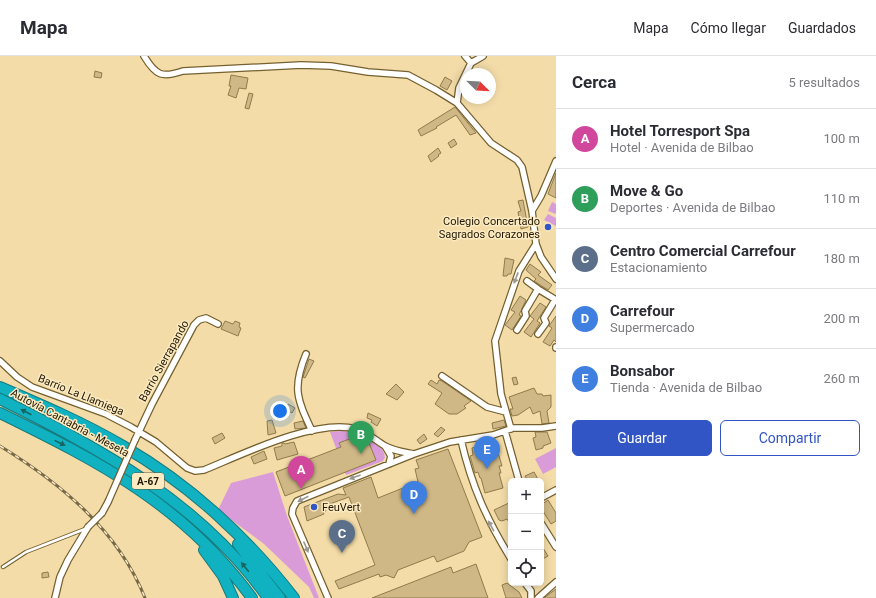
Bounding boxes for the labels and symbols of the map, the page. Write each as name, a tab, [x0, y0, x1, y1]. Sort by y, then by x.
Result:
north arrow	[460, 68, 496, 104]
place label: Colegio Concertado Sagrados Corazones	[439, 215, 540, 241]
marker: Colegio Concertado Sagrados Corazones	[543, 222, 553, 232]
one-way arrow	[512, 272, 518, 284]
street label: Barrio Sierrapando	[136, 318, 192, 404]
street label: Barrio La Llamiega	[36, 372, 126, 418]
street label: Autovía Cantabria - Meseta	[9, 386, 131, 460]
your location	[270, 401, 290, 421]
one-way arrow	[20, 409, 32, 415]
pin: B	[348, 421, 374, 454]
pin: E	[474, 436, 500, 469]
one-way arrow	[55, 440, 66, 446]
pin: A	[288, 456, 314, 489]
road number: A-67	[132, 473, 164, 489]
one-way arrow	[348, 475, 360, 481]
pin: D	[401, 481, 427, 514]
one-way arrow	[297, 496, 308, 502]
place label: FeuVert	[322, 501, 360, 514]
marker: FeuVert	[309, 502, 319, 512]
pin: C	[329, 520, 355, 553]
one-way arrow	[488, 520, 495, 532]
one-way arrow	[303, 541, 309, 552]
one-way arrow	[240, 562, 249, 572]

